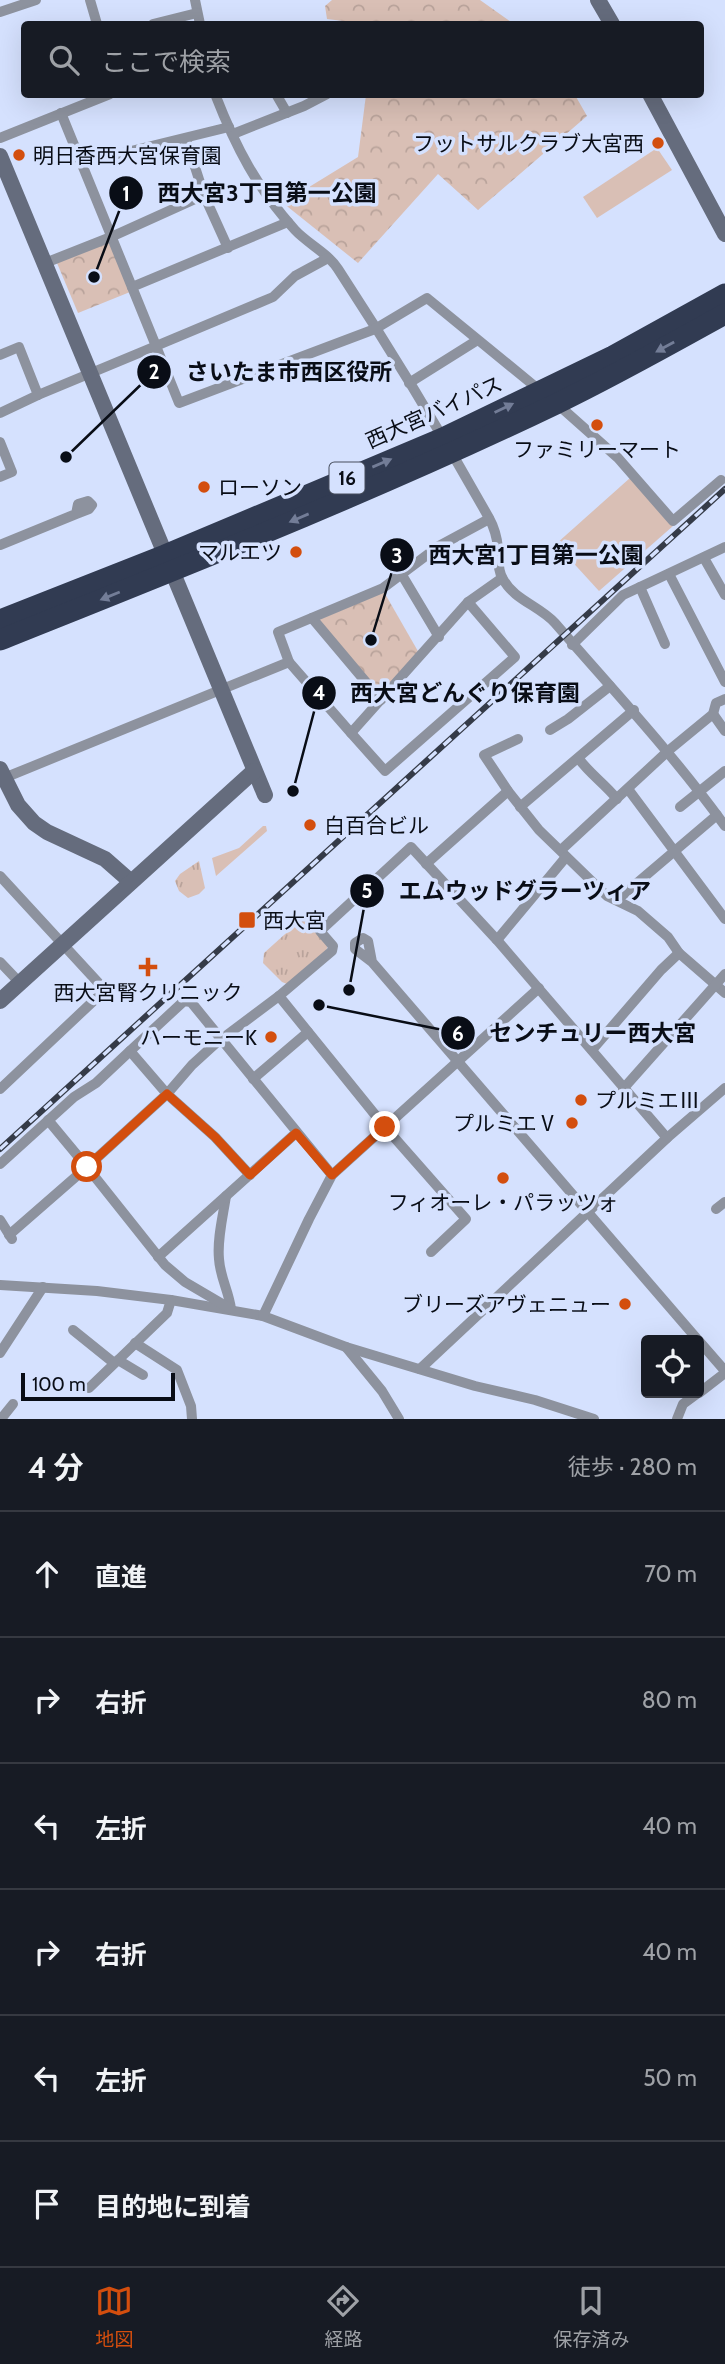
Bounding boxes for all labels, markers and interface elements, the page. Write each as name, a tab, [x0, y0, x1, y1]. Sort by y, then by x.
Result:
search box	[21, 21, 704, 98]
icon: search	[45, 41, 83, 79]
text: ここで検索	[101, 46, 231, 78]
place label: フットサルクラブ大宮西	[413, 131, 644, 156]
marker: フットサルクラブ大宮西	[650, 135, 666, 151]
place label: 明日香西大宮保育園	[33, 143, 222, 168]
marker: 明日香西大宮保育園	[11, 147, 27, 163]
callout: 西大宮3丁目第一公園	[109, 171, 391, 215]
text: 西大宮3丁目第一公園	[157, 179, 377, 207]
text: 1	[122, 181, 130, 206]
one-way arrow	[655, 341, 675, 353]
callout: さいたま市西区役所	[136, 350, 406, 394]
text: さいたま市西区役所	[186, 358, 392, 386]
text: 2	[148, 359, 160, 384]
street label: 西大宮バイパス	[362, 371, 506, 453]
one-way arrow	[494, 402, 514, 414]
marker: ファミリーマート	[589, 417, 605, 433]
place label: ファミリーマート	[513, 437, 681, 462]
one-way arrow	[372, 457, 393, 468]
road number: 16	[330, 463, 364, 494]
place label: ローソン	[218, 475, 302, 500]
marker: ローソン	[196, 479, 212, 495]
one-way arrow	[289, 512, 309, 524]
callout: 西大宮1丁目第一公園	[379, 533, 657, 577]
place label: マルエツ	[198, 540, 282, 565]
text: 西大宮1丁目第一公園	[428, 541, 644, 569]
text: 3	[391, 543, 403, 568]
marker: マルエツ	[288, 544, 304, 560]
one-way arrow	[99, 591, 120, 602]
callout: 西大宮どんぐり保育園	[301, 671, 594, 715]
text: 西大宮どんぐり保育園	[350, 679, 580, 707]
text: 4	[312, 680, 326, 705]
place label: 白百合ビル	[324, 813, 429, 838]
marker: 白百合ビル	[302, 817, 318, 833]
callout: エムウッドグラーツィア	[350, 869, 666, 913]
text: エムウッドグラーツィア	[399, 877, 651, 905]
text: 5	[361, 878, 373, 903]
place label: 西大宮	[263, 908, 326, 933]
marker: 西大宮	[237, 910, 257, 930]
marker: 西大宮腎クリニック	[138, 957, 158, 977]
place label: 西大宮腎クリニック	[54, 980, 243, 1005]
callout: センチュリー西大宮	[440, 1011, 710, 1055]
text: センチュリー西大宮	[490, 1019, 697, 1047]
text: 6	[452, 1021, 464, 1046]
place label: ハーモニーK	[140, 1025, 257, 1050]
marker: ハーモニーK	[263, 1029, 279, 1045]
place label: プルミエⅢ	[595, 1088, 700, 1113]
marker: プルミエⅢ	[573, 1092, 589, 1108]
route end	[369, 1111, 400, 1142]
place label: プルミエⅤ	[453, 1111, 558, 1136]
marker: プルミエⅤ	[564, 1115, 580, 1131]
route start	[71, 1151, 102, 1182]
marker: フィオーレ・パラッツォ	[495, 1170, 511, 1186]
place label: フィオーレ・パラッツォ	[388, 1190, 618, 1215]
place label: ブリーズアヴェニュー	[402, 1292, 611, 1317]
marker: ブリーズアヴェニュー	[617, 1296, 633, 1312]
map controls	[641, 1335, 704, 1398]
button: locate	[641, 1335, 704, 1398]
scale bar	[21, 1370, 175, 1402]
text: 100 m	[32, 1373, 86, 1396]
text: 4 分	[28, 1449, 83, 1486]
text: 徒歩 · 280 m	[568, 1453, 697, 1481]
icon: ahead	[28, 1555, 66, 1593]
text: 70 m	[644, 1560, 697, 1588]
text: 直進	[95, 1561, 147, 1593]
icon: right	[28, 1681, 66, 1719]
text: 80 m	[642, 1686, 697, 1714]
text: 右折	[95, 1687, 147, 1719]
icon: left	[28, 1807, 66, 1845]
text: 40 m	[642, 1812, 697, 1840]
text: 左折	[95, 1813, 147, 1845]
icon: right	[28, 1933, 66, 1971]
text: 40 m	[642, 1938, 697, 1966]
text: 右折	[95, 1939, 147, 1971]
icon: left	[28, 2059, 66, 2097]
text: 50 m	[643, 2064, 697, 2092]
text: 左折	[95, 2065, 147, 2097]
icon: arrive	[28, 2185, 66, 2223]
text: 目的地に到着	[95, 2191, 251, 2223]
tab: 地図	[95, 2282, 134, 2351]
tab: 経路	[324, 2282, 363, 2351]
tab: 保存済み	[553, 2282, 630, 2351]

